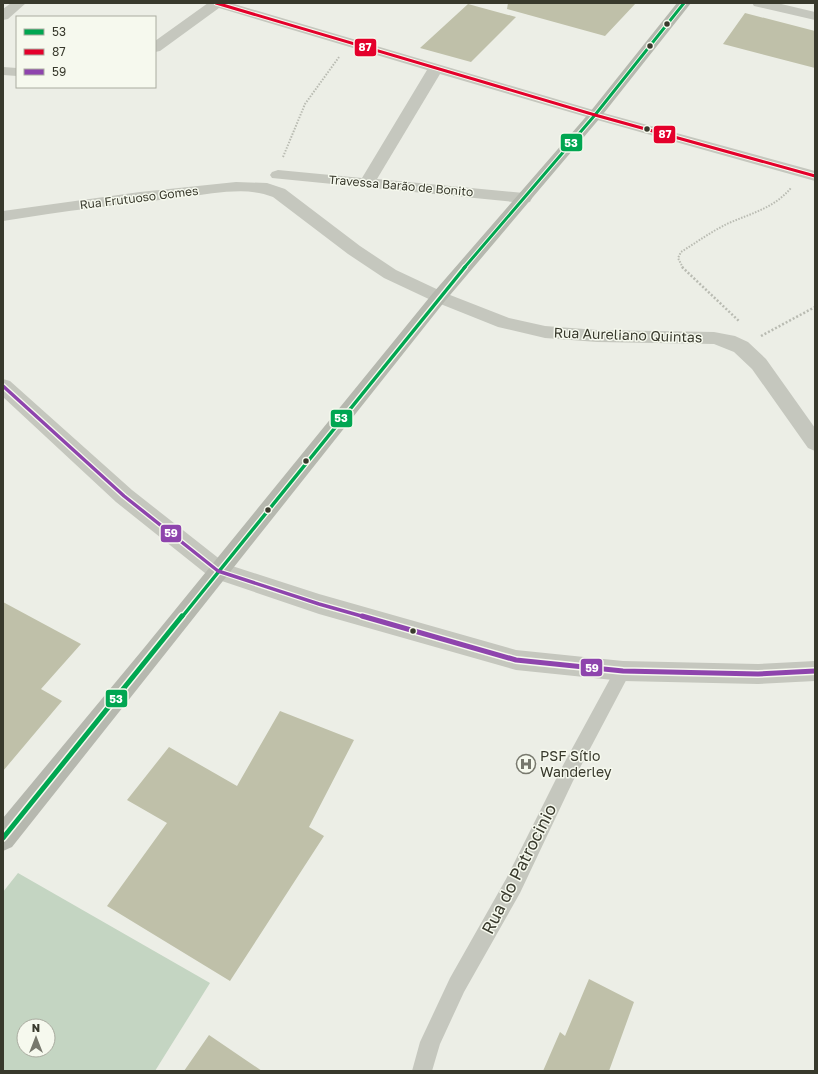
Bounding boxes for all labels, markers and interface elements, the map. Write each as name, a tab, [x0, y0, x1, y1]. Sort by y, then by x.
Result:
legend	[16, 16, 156, 88]
unlabelled marker	[662, 19, 672, 29]
text: 53	[52, 24, 66, 39]
line badge: 87	[354, 38, 377, 57]
text: 87	[358, 40, 372, 53]
unlabelled marker	[645, 41, 655, 51]
text: 87	[52, 44, 66, 59]
text: 59	[52, 64, 66, 79]
unlabelled marker	[642, 124, 652, 134]
line badge: 87	[653, 125, 676, 144]
text: 87	[658, 127, 672, 140]
line badge: 53	[560, 133, 583, 152]
text: 53	[564, 136, 578, 149]
street label: Travessa Barão de Bonito	[328, 172, 474, 199]
street label: Rua Frutuoso Gomes	[79, 183, 199, 212]
street label: Rua Aureliano Quintas	[553, 323, 703, 346]
line badge: 53	[330, 409, 353, 428]
text: 53	[334, 411, 348, 424]
unlabelled marker	[301, 456, 311, 466]
unlabelled marker	[263, 505, 273, 515]
line badge: 59	[160, 524, 182, 543]
text: 59	[164, 526, 178, 539]
unlabelled marker	[408, 626, 418, 636]
line badge: 59	[580, 658, 603, 677]
text: 59	[585, 661, 599, 674]
line badge: 53	[105, 689, 128, 708]
text: 53	[109, 692, 123, 705]
place label: PSF Sítio Wanderley	[540, 747, 612, 780]
hospital icon: PSF Sítio Wanderley	[515, 753, 537, 775]
street label: Rua do Patrocinio	[477, 800, 560, 937]
north arrow	[16, 1018, 56, 1058]
text: N	[32, 1021, 40, 1034]

